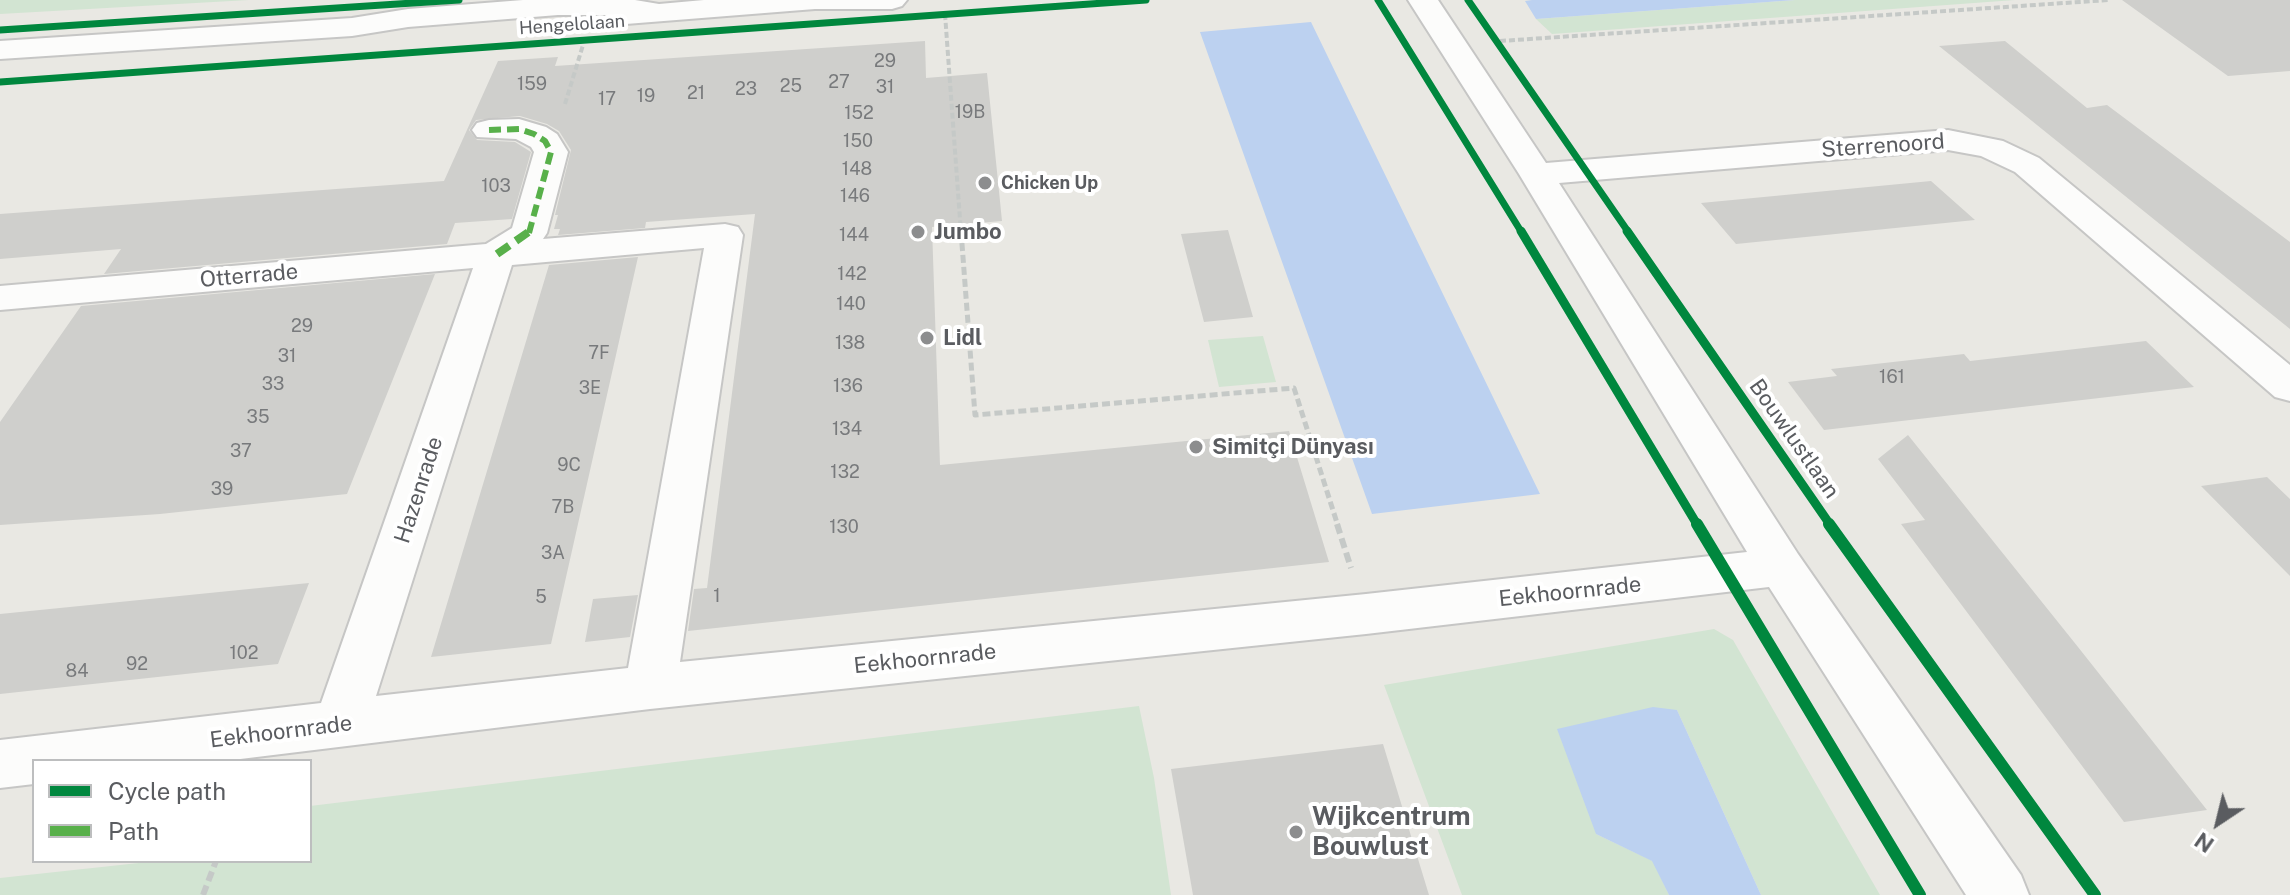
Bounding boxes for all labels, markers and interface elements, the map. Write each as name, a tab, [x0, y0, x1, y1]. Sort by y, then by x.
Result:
street label: Hengelolaan	[518, 11, 626, 39]
house number: 29	[874, 50, 896, 72]
house number: 27	[828, 71, 850, 93]
house number: 159	[517, 73, 547, 95]
house number: 25	[780, 75, 802, 97]
house number: 31	[876, 76, 894, 98]
house number: 23	[735, 78, 757, 100]
house number: 21	[687, 82, 705, 104]
house number: 19	[637, 85, 655, 107]
house number: 17	[598, 88, 616, 110]
house number: 19B	[955, 101, 985, 123]
house number: 152	[844, 102, 874, 124]
street label: Sterrenoord	[1820, 129, 1946, 163]
house number: 150	[843, 130, 873, 152]
house number: 148	[842, 158, 872, 180]
place label: Chicken Up	[1001, 172, 1098, 194]
marker: Chicken Up	[976, 174, 994, 192]
house number: 103	[481, 175, 511, 197]
house number: 146	[840, 185, 870, 207]
place label: Jumbo	[934, 219, 1002, 245]
marker: Jumbo	[909, 223, 927, 241]
house number: 144	[839, 224, 869, 246]
street label: Otterrade	[199, 259, 299, 293]
house number: 142	[837, 263, 867, 285]
house number: 140	[836, 293, 866, 315]
house number: 29	[291, 315, 313, 337]
place label: Lidl	[943, 325, 982, 351]
marker: Lidl	[918, 329, 936, 347]
house number: 138	[835, 332, 865, 354]
house number: 7F	[588, 342, 610, 364]
house number: 31	[278, 345, 296, 367]
house number: 161	[1879, 366, 1905, 388]
house number: 33	[262, 373, 284, 395]
street label: Bouwlustlaan	[1743, 374, 1845, 504]
house number: 136	[833, 375, 863, 397]
house number: 3E	[579, 377, 601, 399]
house number: 35	[247, 406, 269, 428]
house number: 134	[832, 418, 862, 440]
street label: Hazenrade	[389, 433, 449, 547]
place label: Simitçi Dünyası	[1212, 434, 1374, 460]
marker: Simitçi Dünyası	[1187, 438, 1205, 456]
house number: 37	[230, 440, 252, 462]
house number: 9C	[557, 454, 581, 476]
house number: 132	[830, 461, 860, 483]
house number: 39	[211, 478, 233, 500]
house number: 7B	[552, 496, 574, 518]
house number: 130	[829, 516, 859, 538]
house number: 3A	[541, 542, 565, 564]
street label: Eekhoornrade	[1497, 571, 1643, 613]
house number: 1	[713, 585, 721, 607]
house number: 5	[535, 586, 547, 608]
street label: Eekhoornrade	[852, 638, 998, 680]
house number: 102	[229, 642, 259, 664]
house number: 92	[126, 653, 148, 675]
house number: 84	[66, 660, 88, 682]
street label: Eekhoornrade	[208, 710, 354, 754]
legend	[32, 759, 312, 863]
text: Cycle path	[108, 777, 226, 805]
north arrow	[2178, 783, 2258, 863]
place label: Wijkcentrum Bouwlust	[1312, 801, 1471, 862]
text: Path	[108, 817, 159, 845]
marker: Wijkcentrum Bouwlust	[1287, 823, 1305, 841]
text: N	[2190, 827, 2219, 858]

